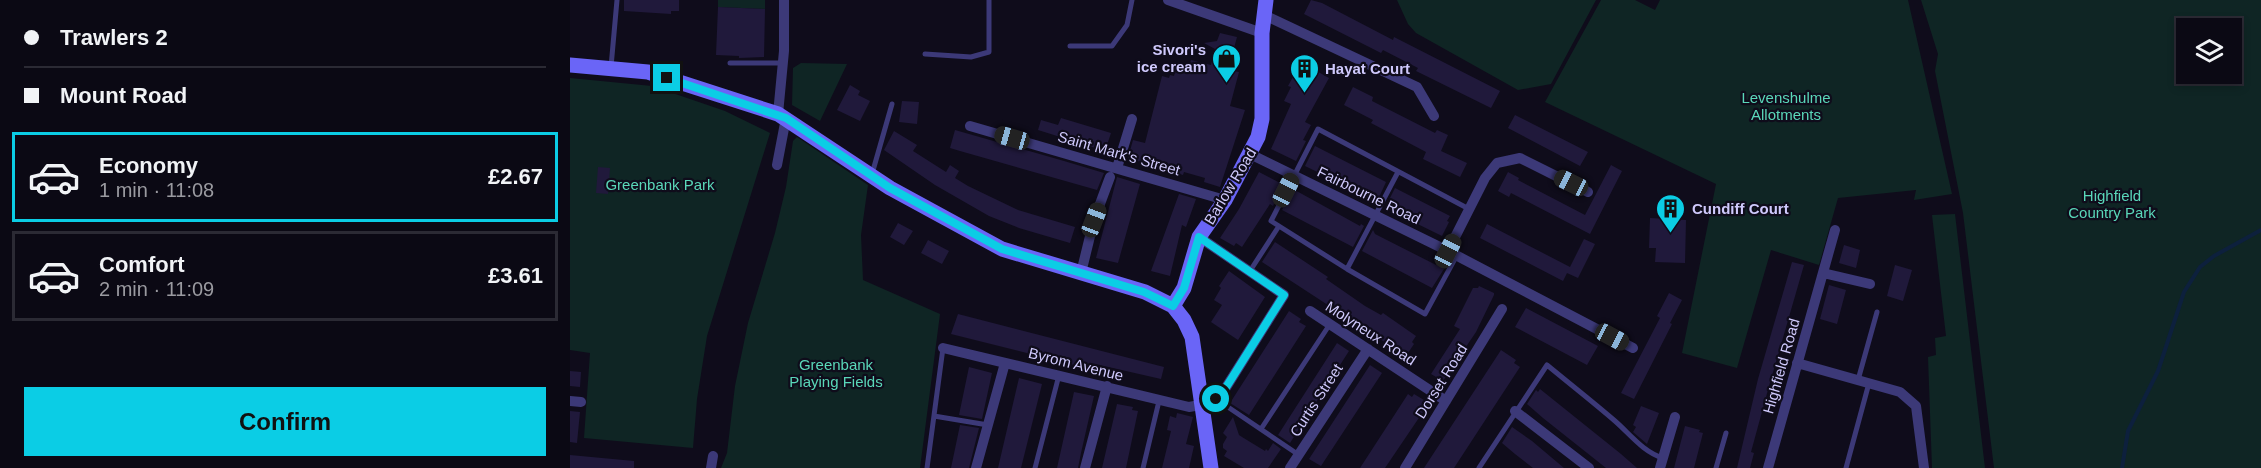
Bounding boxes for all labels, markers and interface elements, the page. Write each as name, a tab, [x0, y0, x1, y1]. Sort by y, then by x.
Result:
map controls	[2176, 18, 2242, 84]
button: layers	[2176, 18, 2242, 84]
text: Trawlers 2	[60, 25, 168, 50]
place label: Sivori's ice cream	[1137, 41, 1206, 75]
shop icon: Sivori's ice cream	[1211, 42, 1243, 84]
building icon: Hayat Court	[1288, 52, 1320, 94]
place label: Hayat Court	[1325, 60, 1410, 77]
route end	[653, 64, 680, 91]
text: Mount Road	[60, 83, 187, 108]
park label: Levenshulme Allotments	[1741, 89, 1831, 123]
car	[992, 124, 1032, 152]
street label: Saint Mark's Street	[1056, 127, 1183, 179]
street label: Barlow Road	[1201, 145, 1259, 227]
icon: car	[27, 150, 81, 204]
text: Economy	[99, 153, 198, 178]
street label: Fairbourne Road	[1315, 163, 1423, 227]
text: £2.67	[488, 164, 543, 189]
car	[1551, 167, 1591, 199]
car	[1270, 170, 1302, 210]
park label: Greenbank Park	[605, 176, 715, 193]
text: 1 min · 11:08	[99, 179, 214, 201]
park label: Highfield Country Park	[2068, 187, 2156, 221]
building icon: Cundiff Court	[1655, 192, 1687, 234]
car	[1079, 200, 1109, 240]
place label: Cundiff Court	[1692, 200, 1789, 217]
car	[1432, 231, 1464, 271]
icon: car	[27, 249, 81, 303]
text: Comfort	[99, 252, 185, 277]
text: £3.61	[488, 263, 543, 288]
text: 2 min · 11:09	[99, 278, 214, 300]
street label: Molyneux Road	[1323, 297, 1419, 369]
street label: Highfield Road	[1759, 316, 1803, 416]
car	[1592, 321, 1632, 353]
street label: Dorset Road	[1411, 341, 1471, 421]
street label: Byrom Avenue	[1027, 344, 1125, 384]
park label: Greenbank Playing Fields	[789, 356, 883, 390]
street label: Curtis Street	[1286, 360, 1346, 440]
route start	[1202, 385, 1229, 412]
button: Confirm	[24, 387, 546, 456]

